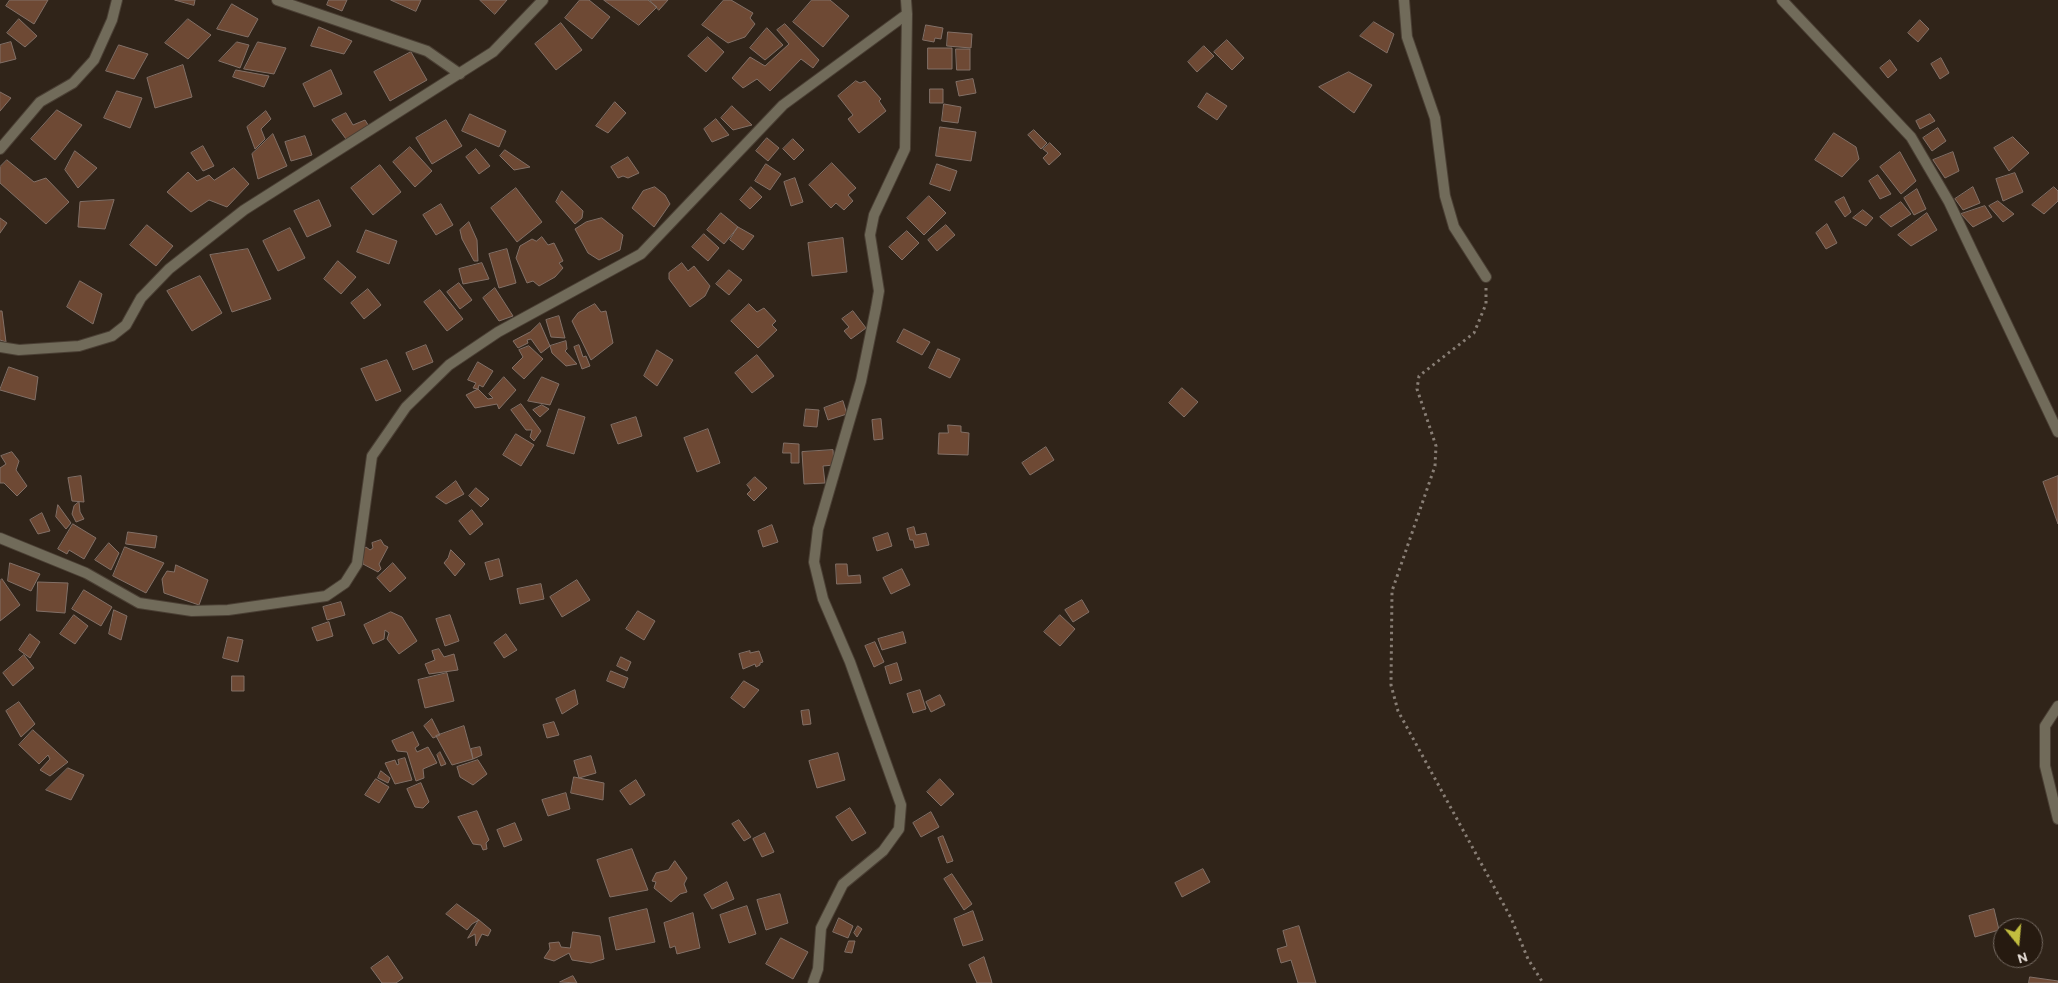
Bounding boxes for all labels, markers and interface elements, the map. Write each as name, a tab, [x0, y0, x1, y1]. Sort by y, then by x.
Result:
north arrow	[1993, 918, 2043, 968]
text: N	[2015, 947, 2030, 966]

